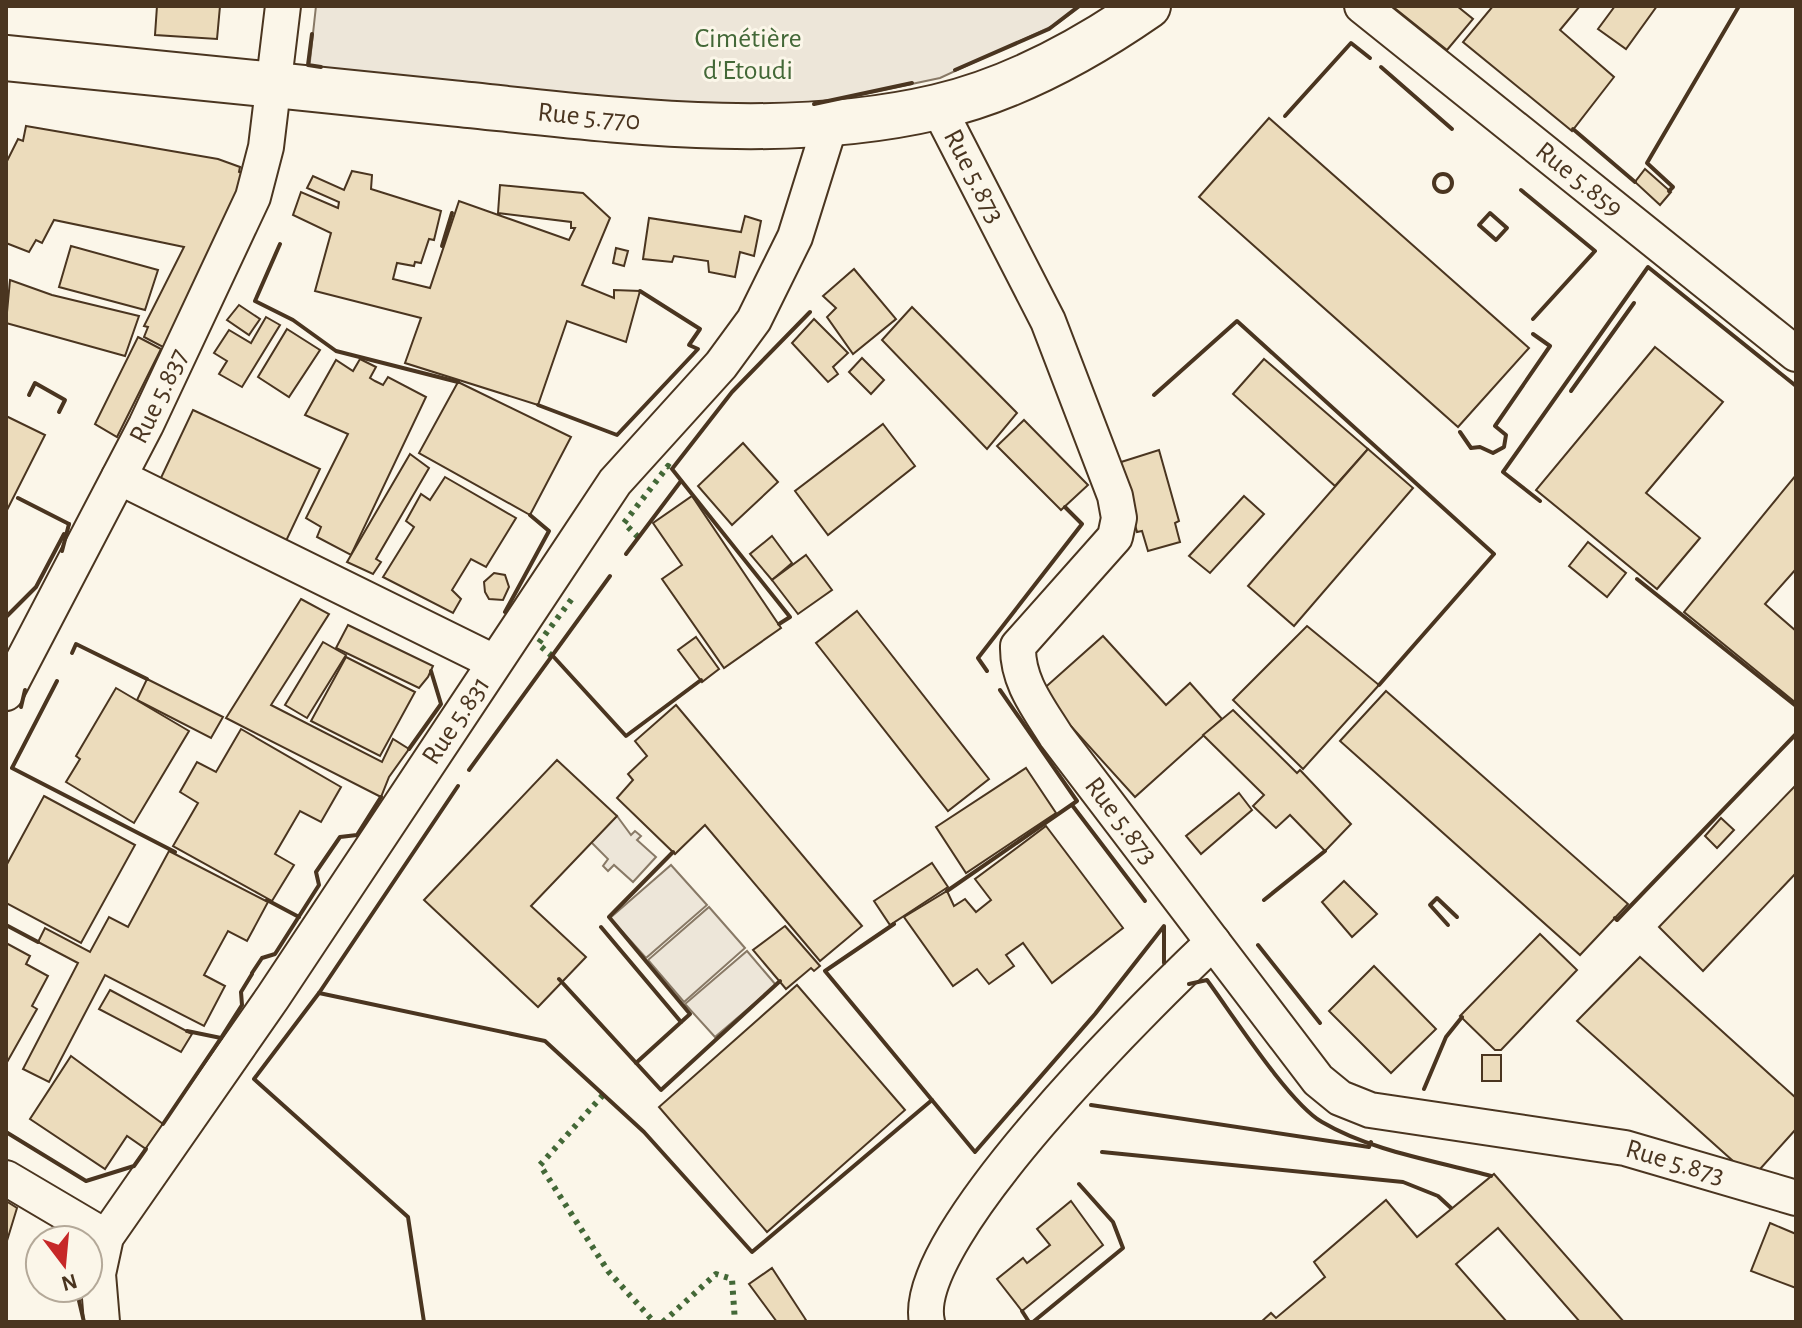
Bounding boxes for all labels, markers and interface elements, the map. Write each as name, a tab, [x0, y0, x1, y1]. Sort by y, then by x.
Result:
park label: Cimétière d'Etoudi	[694, 25, 802, 85]
street label: Rue 5.770	[536, 98, 641, 136]
street label: Rue 5.873	[938, 125, 1009, 228]
street label: Rue 5.859	[1530, 137, 1628, 223]
street label: Rue 5.837	[125, 344, 194, 448]
street label: Rue 5.831	[417, 672, 496, 770]
street label: Rue 5.873	[1079, 772, 1163, 870]
street label: Rue 5.873	[1622, 1135, 1728, 1190]
north arrow	[24, 1224, 104, 1304]
text: N	[59, 1270, 80, 1295]

